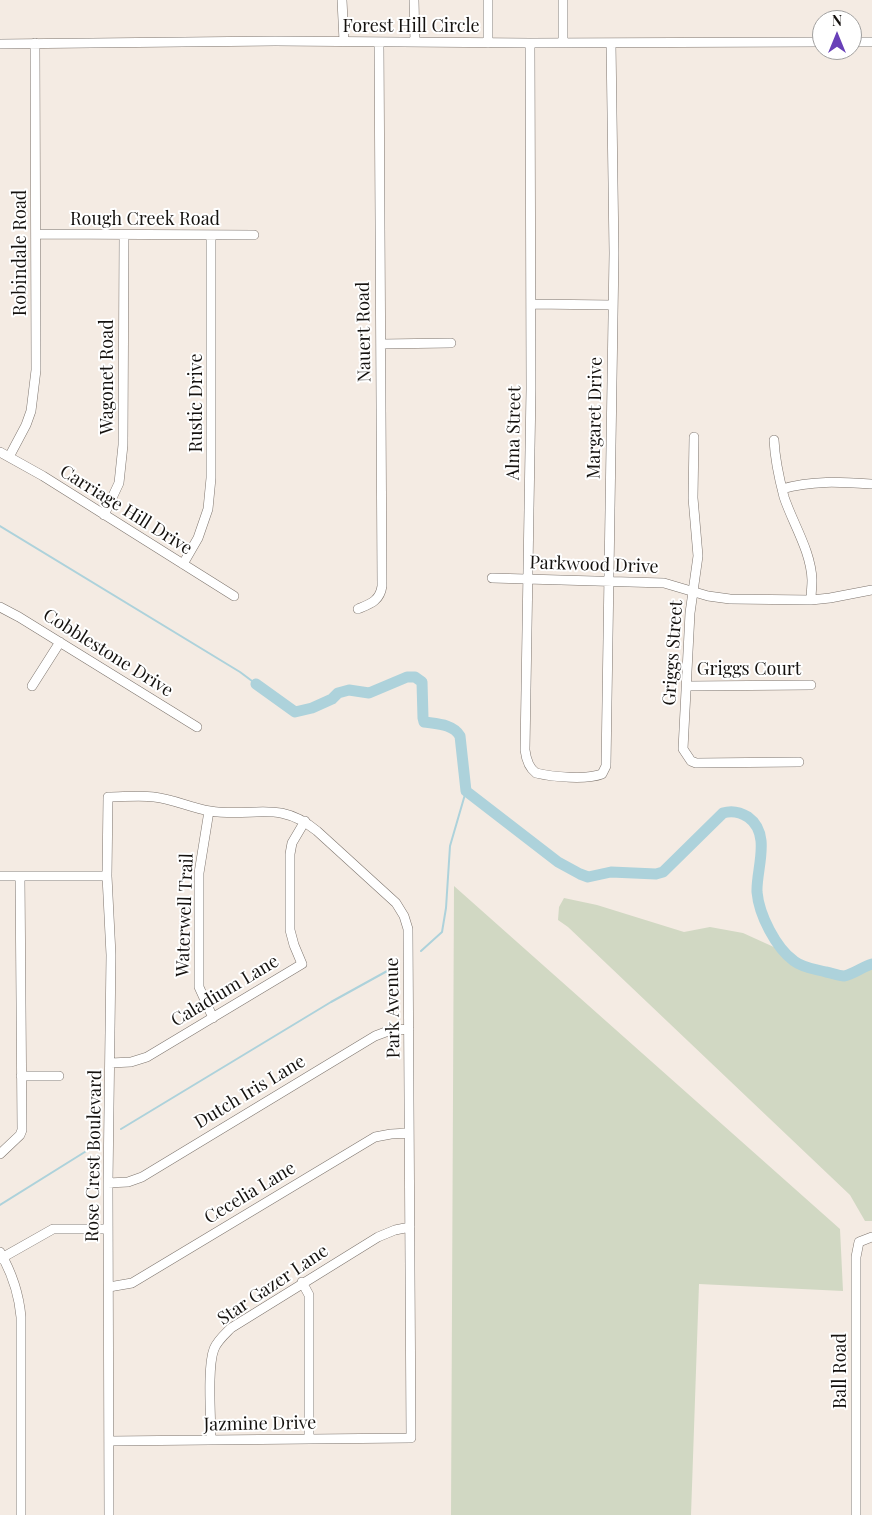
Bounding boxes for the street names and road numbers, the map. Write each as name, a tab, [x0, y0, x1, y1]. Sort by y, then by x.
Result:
street label: Forest Hill Circle	[342, 15, 480, 37]
street label: Robindale Road	[9, 190, 31, 316]
street label: Rough Creek Road	[70, 208, 220, 230]
street label: Nauert Road	[352, 281, 376, 383]
street label: Wagonet Road	[96, 319, 118, 435]
street label: Rustic Drive	[185, 353, 207, 453]
street label: Margaret Drive	[583, 357, 607, 479]
street label: Alma Street	[502, 386, 526, 480]
street label: Carriage Hill Drive	[56, 461, 196, 559]
street label: Parkwood Drive	[529, 552, 659, 578]
street label: Griggs Street	[659, 600, 687, 706]
street label: Cobblestone Drive	[39, 604, 177, 702]
street label: Griggs Court	[697, 658, 801, 680]
street label: Waterwell Trail	[172, 853, 198, 977]
street label: Caladium Lane	[167, 950, 283, 1032]
street label: Park Avenue	[381, 957, 405, 1059]
street label: Dutch Iris Lane	[191, 1051, 309, 1133]
street label: Rose Crest Boulevard	[82, 1070, 106, 1242]
street label: Cecelia Lane	[200, 1157, 300, 1229]
street label: Star Gazer Lane	[214, 1240, 332, 1330]
street label: Ball Road	[829, 1333, 851, 1409]
street label: Jazmine Drive	[203, 1412, 317, 1436]

